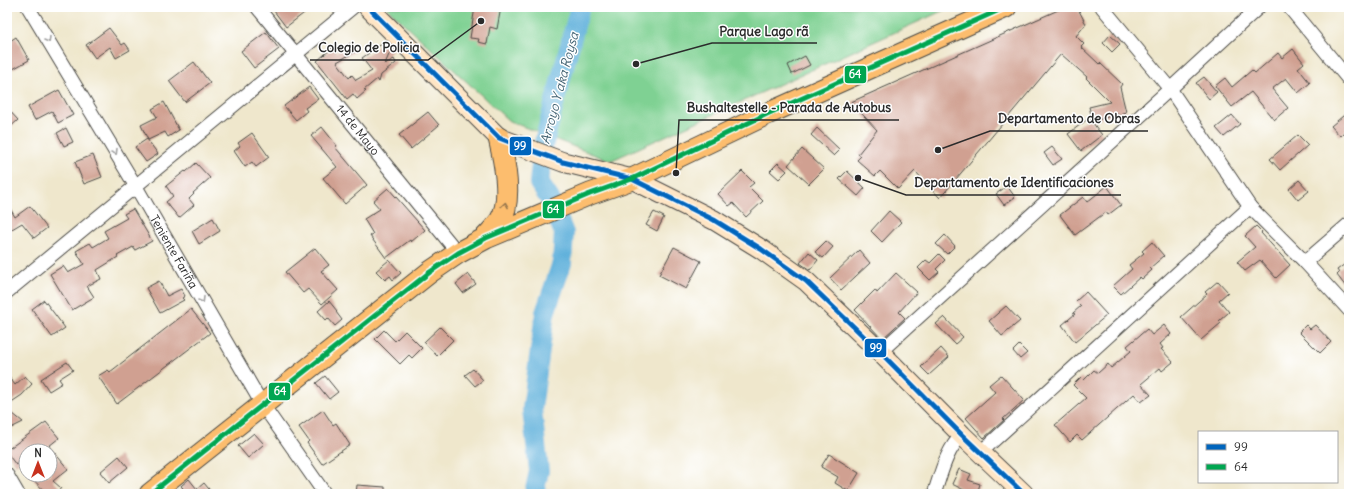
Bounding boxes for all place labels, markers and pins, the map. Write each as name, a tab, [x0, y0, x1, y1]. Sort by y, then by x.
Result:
callout: Parque Lago rã	[712, 18, 817, 43]
callout: Colegio de Policia	[310, 35, 428, 60]
callout: Bushaltestelle - Parada de Autobus	[679, 95, 899, 120]
callout: Departamento de Obras	[990, 106, 1148, 131]
callout: Departamento de Identificaciones	[906, 170, 1121, 195]

